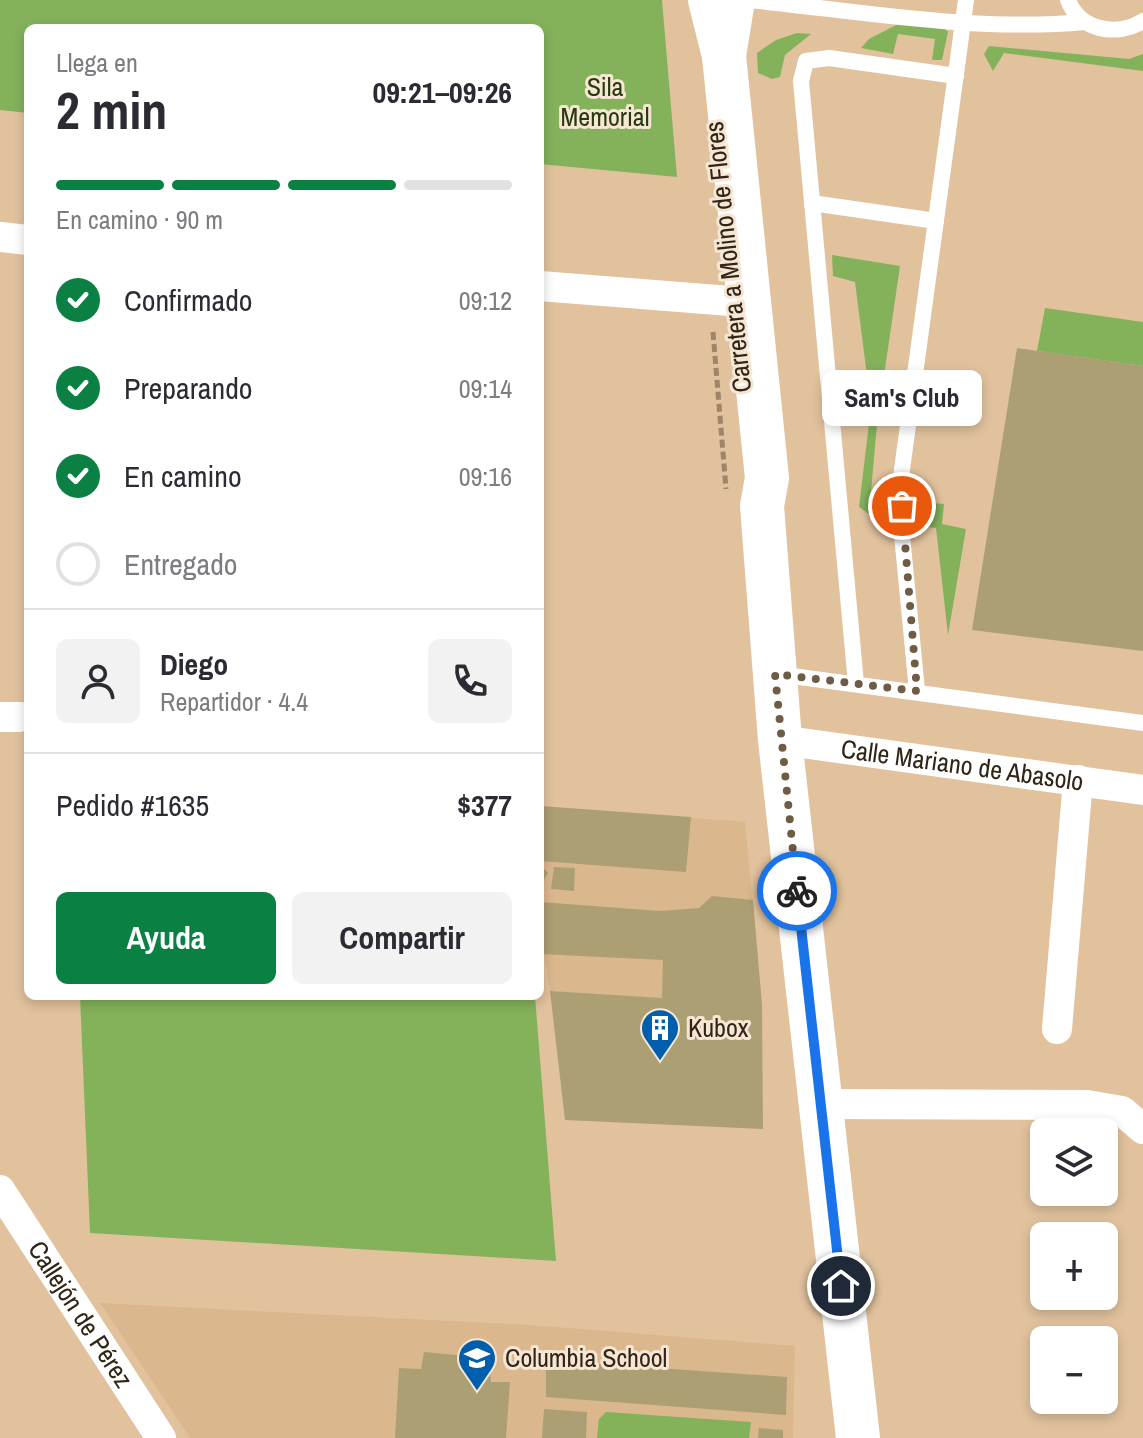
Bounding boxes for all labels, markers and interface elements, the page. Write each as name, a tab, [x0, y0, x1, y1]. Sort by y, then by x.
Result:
text: Llega en	[56, 45, 138, 80]
park label: Sila Memorial	[561, 69, 649, 134]
text: 09:21–09:26	[373, 72, 512, 112]
text: 2 min	[56, 75, 167, 145]
street label: Carretera a Molino de Flores	[696, 120, 759, 394]
text: En camino · 90 m	[56, 202, 223, 237]
icon: check	[56, 278, 100, 322]
text: Confirmado	[124, 280, 253, 320]
text: 09:12	[459, 283, 512, 318]
icon: check	[56, 366, 100, 410]
text: Preparando	[124, 368, 253, 408]
callout: Sam's Club	[822, 370, 982, 426]
text: 09:14	[459, 371, 512, 406]
text: Sam's Club	[844, 380, 960, 415]
icon: check	[56, 454, 100, 498]
text: En camino	[124, 456, 242, 496]
text: 09:16	[459, 459, 512, 494]
pin	[868, 472, 936, 540]
icon: bag	[880, 484, 924, 528]
text: Entregado	[124, 544, 238, 584]
button: person	[56, 639, 140, 723]
button: phone	[428, 639, 512, 723]
text: Diego	[160, 644, 228, 684]
text: Repartidor · 4.4	[160, 684, 308, 719]
street label: Calle Mariano de Abasolo	[839, 731, 1086, 799]
text: Pedido #1635	[56, 785, 209, 825]
text: $377	[457, 785, 512, 825]
courier	[757, 851, 837, 931]
icon: bike	[775, 869, 819, 913]
button: Ayuda	[56, 892, 276, 984]
button: Compartir	[292, 892, 512, 984]
building icon: Kubox	[639, 1007, 681, 1062]
place label: Kubox	[688, 1010, 749, 1045]
map controls	[1030, 1118, 1118, 1414]
button: layers	[1030, 1118, 1118, 1206]
button: +	[1030, 1222, 1118, 1310]
street label: Callejón de Pérez	[20, 1234, 142, 1394]
pin	[807, 1252, 875, 1320]
icon: home	[819, 1264, 863, 1308]
button: −	[1030, 1326, 1118, 1414]
school or university icon: Columbia School	[456, 1337, 498, 1392]
place label: Columbia School	[505, 1340, 667, 1375]

